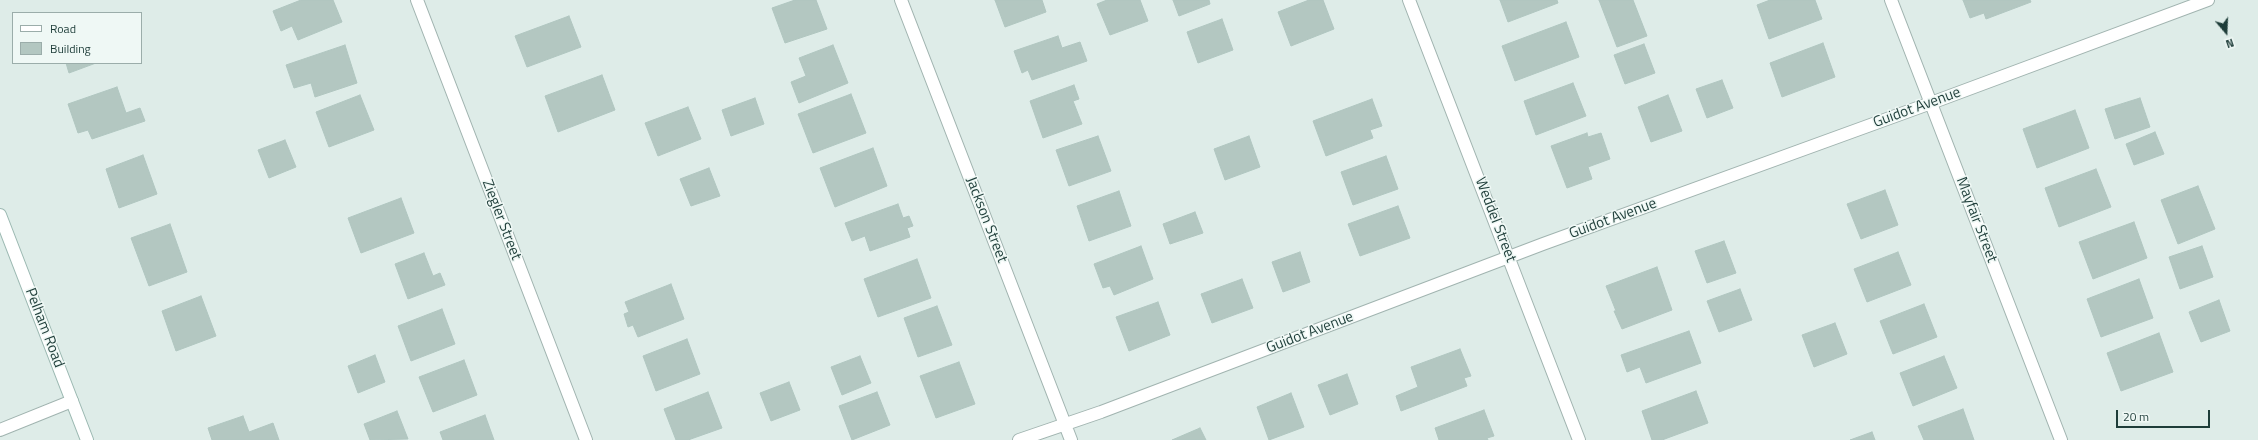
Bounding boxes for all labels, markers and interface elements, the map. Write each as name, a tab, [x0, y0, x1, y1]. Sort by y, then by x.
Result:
legend	[12, 12, 142, 64]
north arrow	[2206, 12, 2246, 52]
text: Road	[50, 19, 76, 38]
text: N	[2224, 35, 2236, 52]
text: Building	[50, 39, 91, 58]
street label: Guidot Avenue	[1871, 84, 1963, 132]
street label: Jackson Street	[961, 175, 1011, 265]
street label: Weddel Street	[1471, 175, 1519, 265]
street label: Mayfair Street	[1951, 175, 2001, 265]
street label: Ziegler Street	[477, 177, 525, 263]
street label: Guidot Avenue	[1567, 195, 1659, 243]
street label: Pelham Road	[21, 286, 67, 370]
street label: Guidot Avenue	[1264, 308, 1356, 358]
scale bar	[2118, 402, 2212, 428]
text: 20 m	[2123, 407, 2149, 426]

